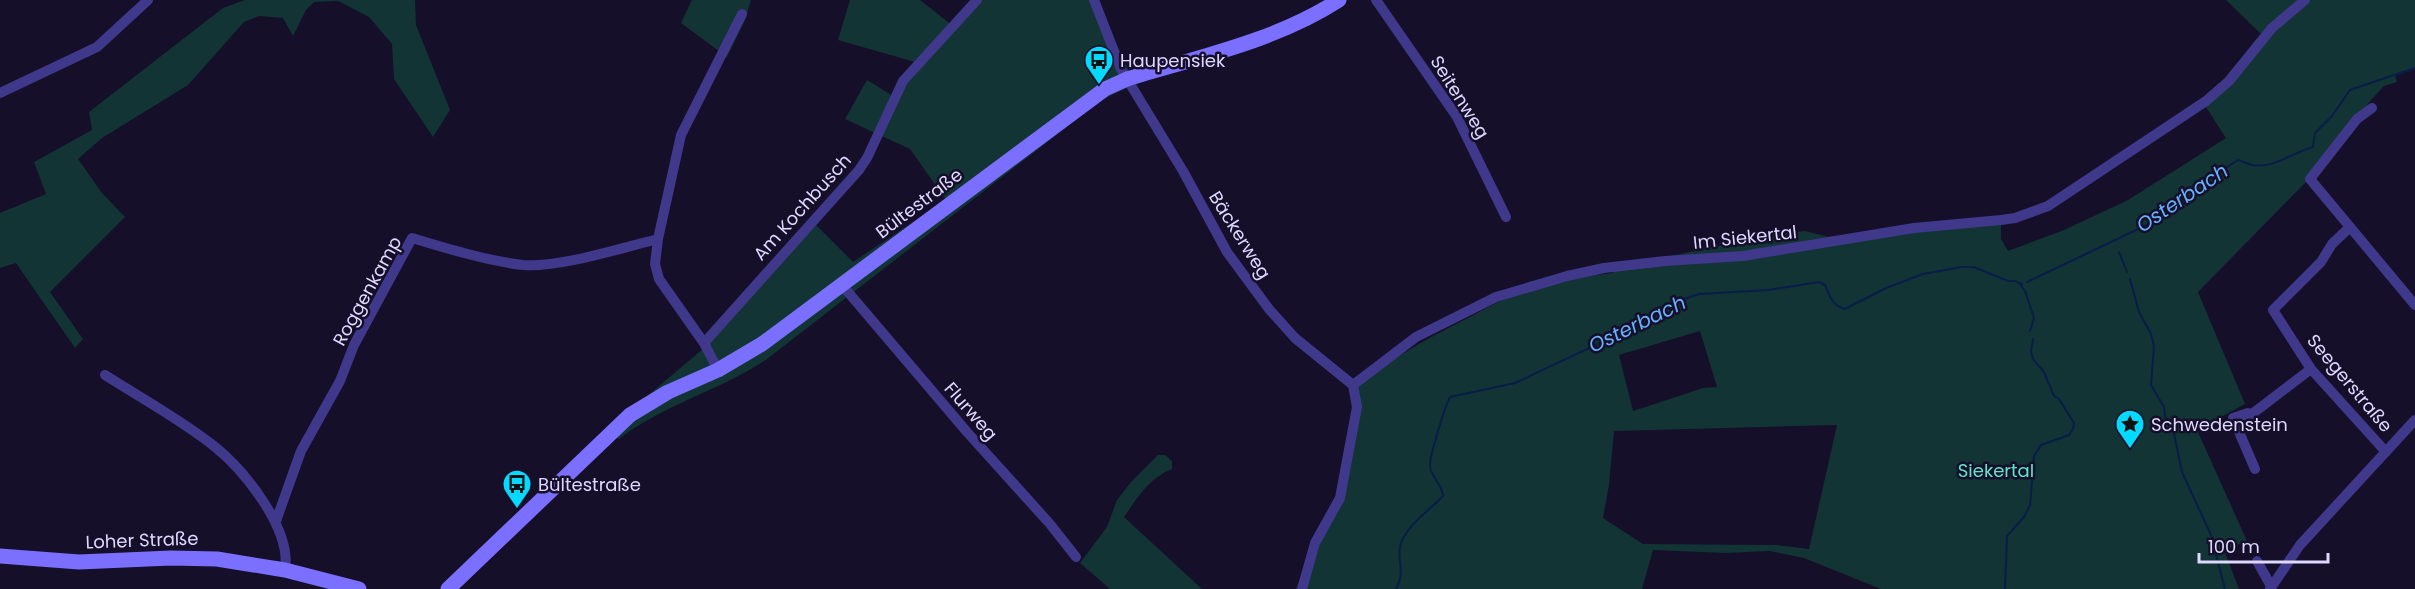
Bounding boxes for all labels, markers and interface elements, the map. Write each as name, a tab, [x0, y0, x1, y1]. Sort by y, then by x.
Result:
bus stop icon: Haupensiek	[1083, 44, 1115, 86]
place label: Haupensiek	[1120, 48, 1226, 73]
street label: Seitenweg	[1425, 51, 1495, 143]
street label: Am Kochbusch	[747, 148, 857, 266]
water label: Osterbach	[2131, 157, 2233, 239]
street label: Bültestraße	[870, 162, 968, 244]
street label: Bäckerweg	[1203, 186, 1277, 284]
street label: Im Siekertal	[1692, 219, 1798, 255]
street label: Roggenkamp	[327, 232, 407, 350]
water label: Osterbach	[1584, 288, 1690, 360]
street label: Seegerstraße	[2301, 329, 2399, 437]
street label: Flurweg	[939, 376, 1003, 446]
place icon: Schwedenstein	[2114, 408, 2146, 450]
place label: Schwedenstein	[2151, 412, 2288, 437]
park label: Siekertal	[1958, 458, 2034, 483]
bus stop icon: Bültestraße	[501, 468, 533, 510]
place label: Bültestraße	[538, 472, 641, 497]
street label: Loher Straße	[85, 526, 199, 554]
scale bar	[2199, 526, 2328, 564]
text: 100 m	[2208, 534, 2260, 559]

